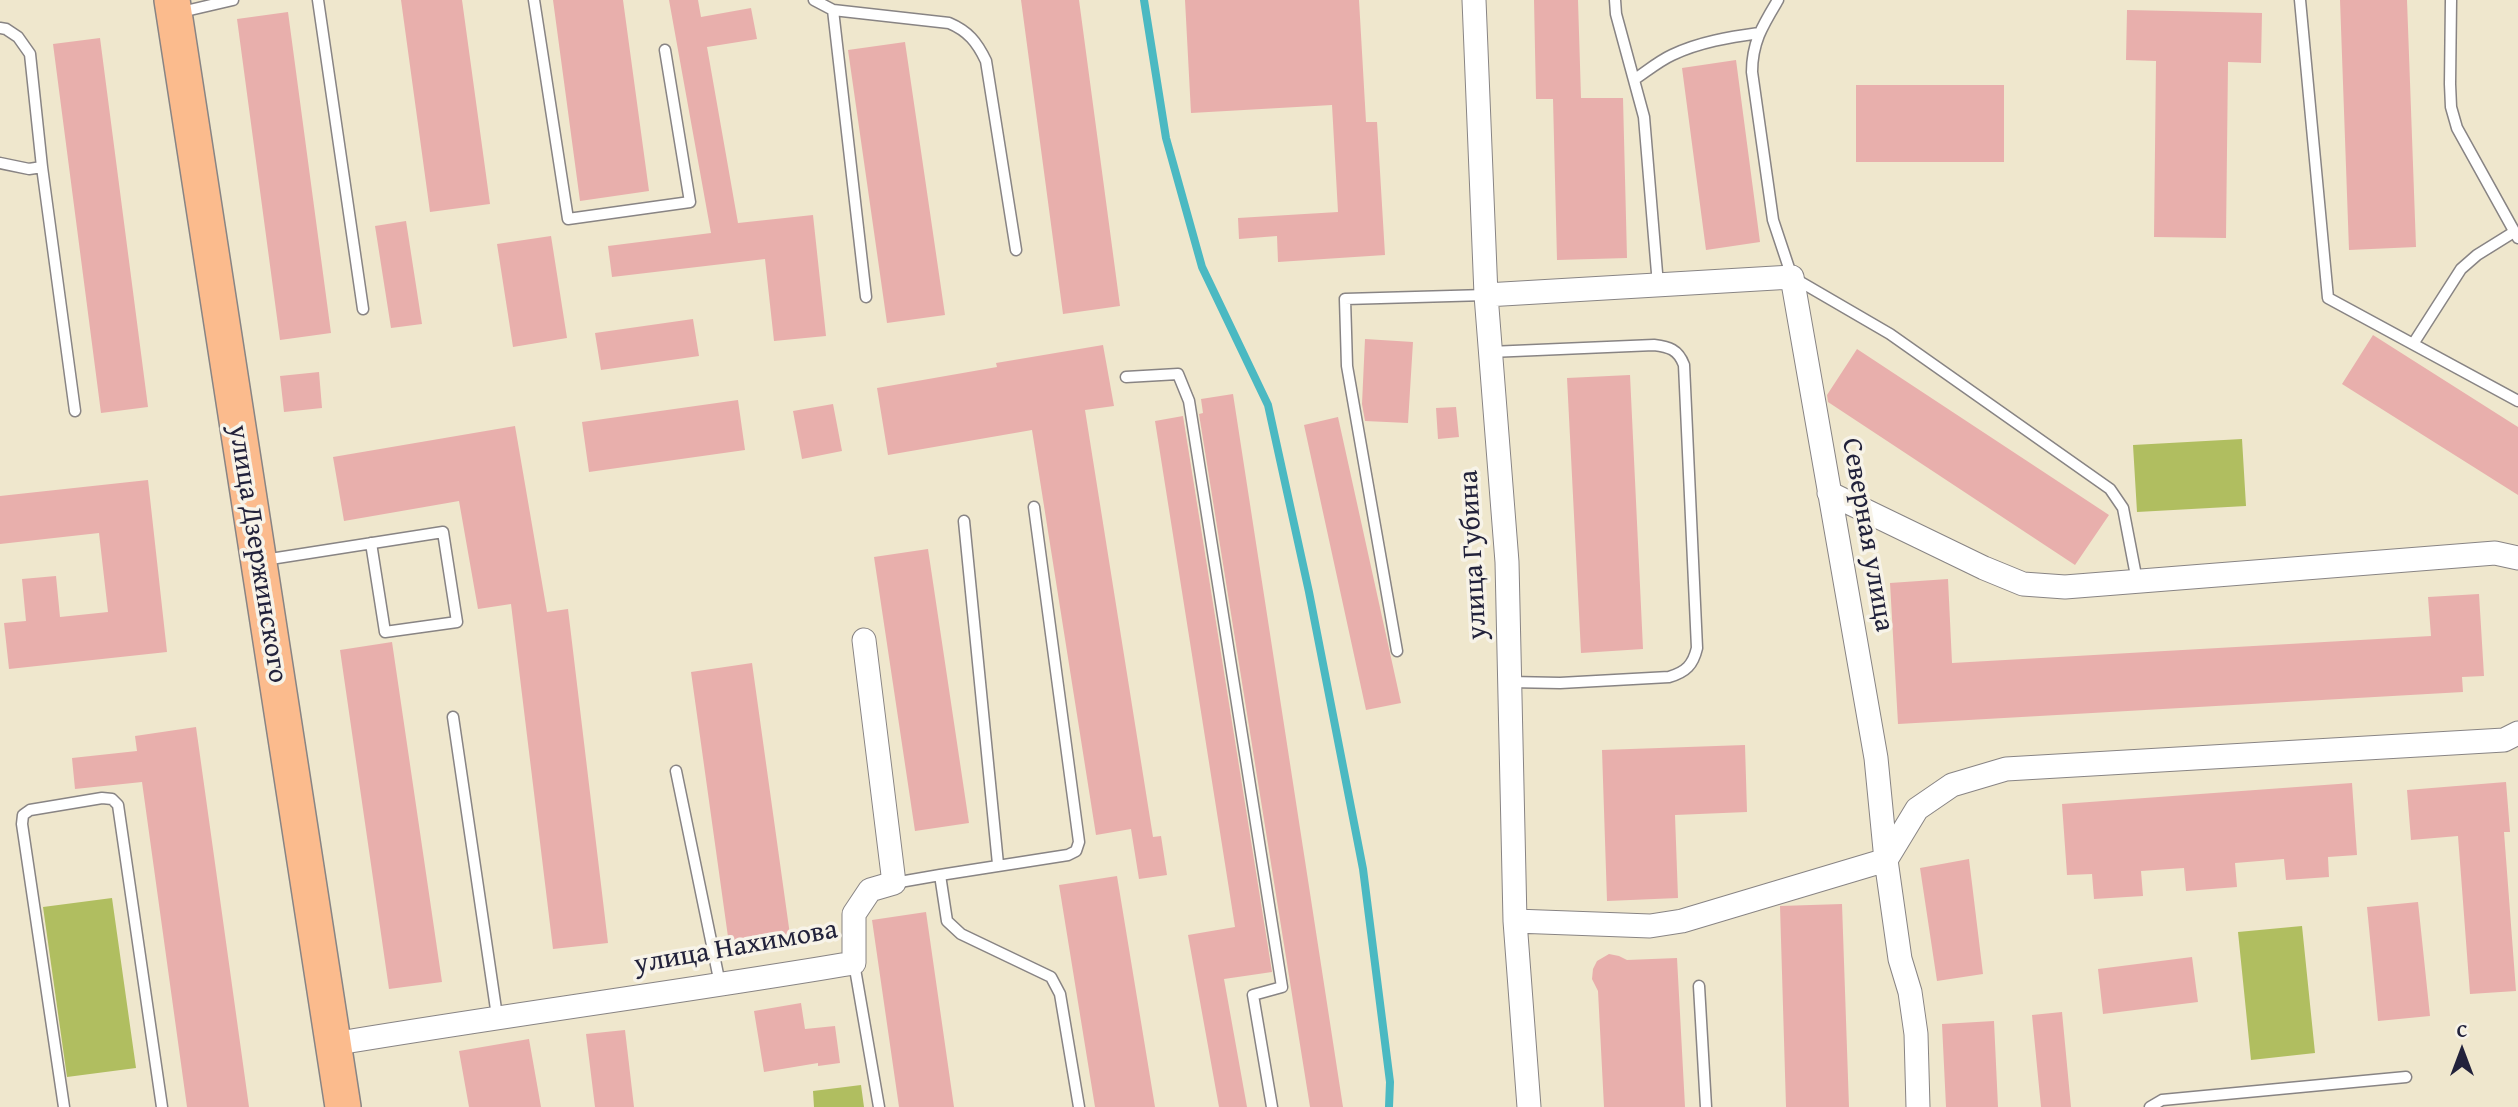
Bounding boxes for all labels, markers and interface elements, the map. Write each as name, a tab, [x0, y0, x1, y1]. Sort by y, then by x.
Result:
street label: улица Дзержинского	[220, 423, 294, 685]
street label: Северная улица	[1833, 436, 1901, 634]
street label: улица Губина	[1453, 469, 1495, 641]
street label: улица Нахимова	[632, 914, 840, 982]
north arrow	[2427, 1016, 2497, 1086]
text: С	[2457, 1016, 2467, 1044]

